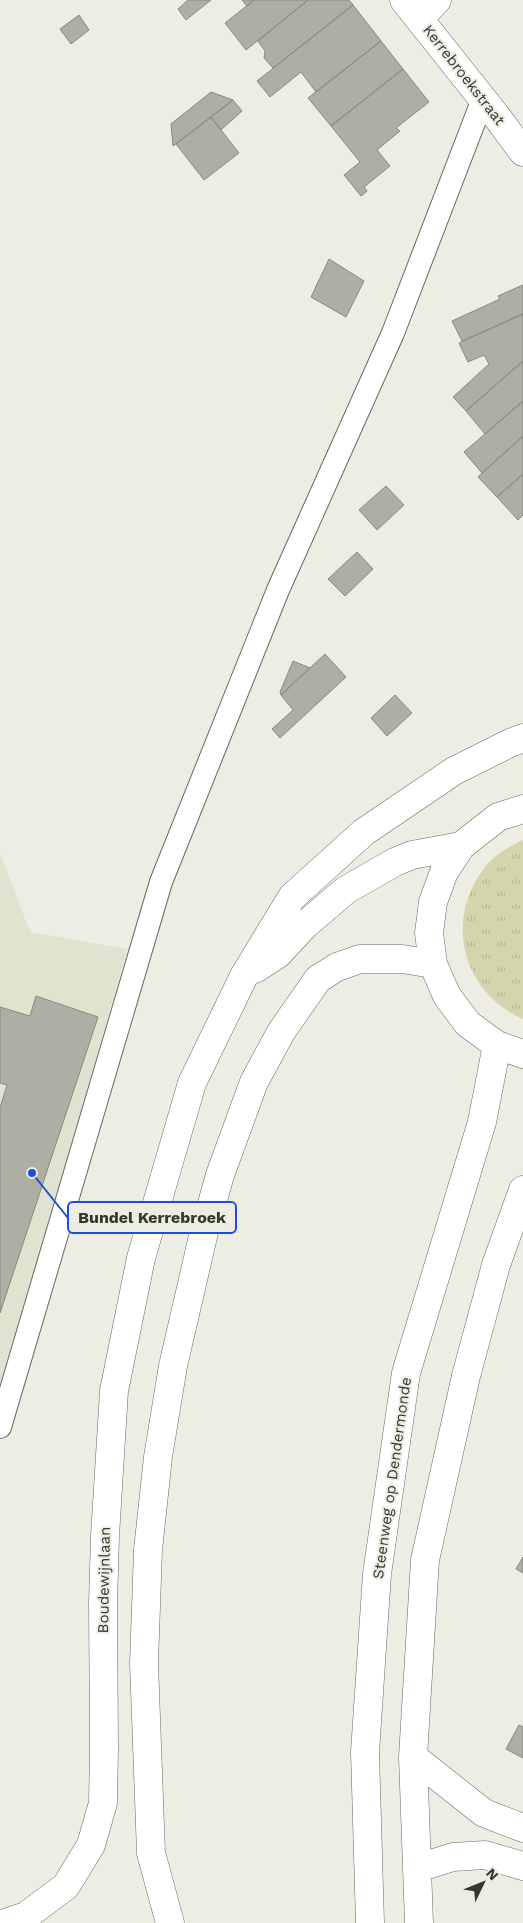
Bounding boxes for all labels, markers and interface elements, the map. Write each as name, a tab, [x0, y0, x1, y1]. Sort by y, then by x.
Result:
street label: Kerrebroekstraat	[419, 21, 509, 130]
callout: Bundel Kerrebroek	[68, 1202, 236, 1233]
text: Bundel Kerrebroek	[78, 1208, 226, 1227]
street label: Steenweg op Dendermonde	[369, 1376, 415, 1580]
street label: Boudewijnlaan	[94, 1527, 114, 1633]
north arrow	[458, 1858, 508, 1908]
text: N	[483, 1865, 502, 1883]

